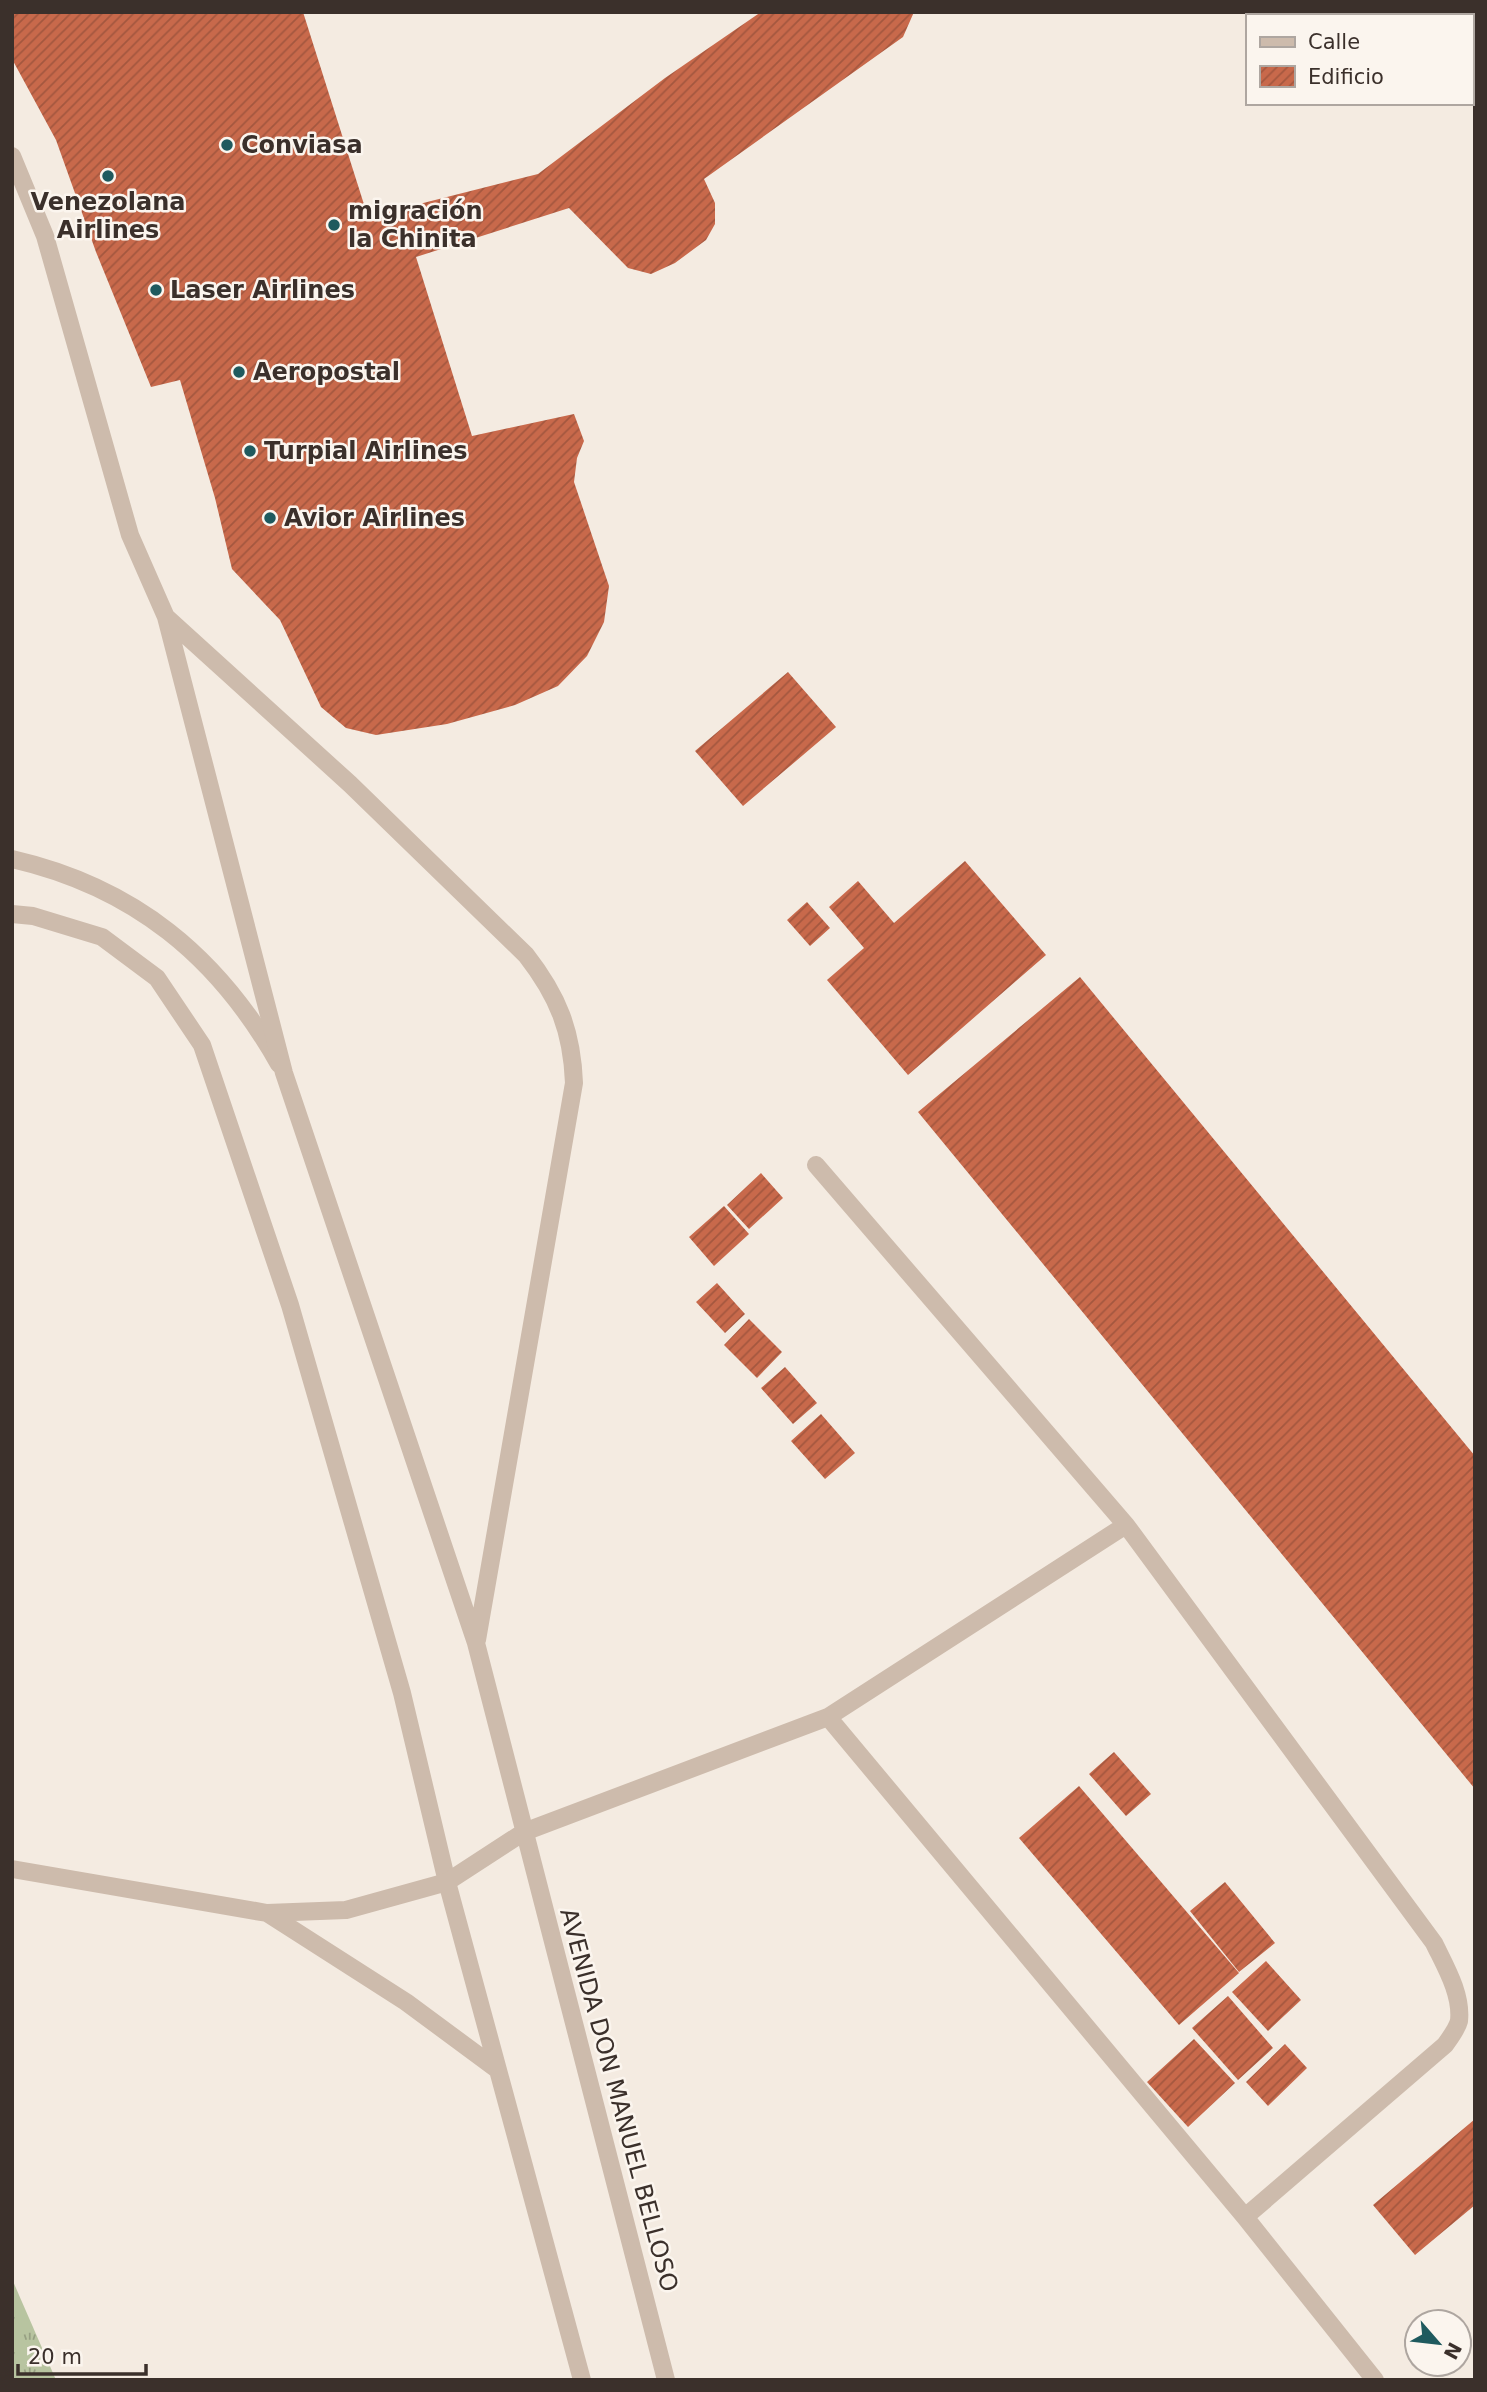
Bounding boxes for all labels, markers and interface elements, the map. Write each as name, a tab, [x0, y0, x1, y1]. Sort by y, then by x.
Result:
legend	[1246, 14, 1473, 105]
text: Calle	[1308, 30, 1360, 54]
text: Edificio	[1308, 65, 1384, 89]
place label: Conviasa	[241, 131, 363, 159]
marker: Conviasa	[219, 137, 235, 153]
marker: Venezolana Airlines	[100, 168, 116, 184]
place label: Venezolana Airlines	[30, 188, 186, 244]
place label: migración la Chinita	[348, 197, 482, 253]
marker: migración la Chinita	[326, 217, 342, 233]
place label: Laser Airlines	[170, 276, 355, 304]
marker: Laser Airlines	[148, 282, 164, 298]
place label: Aeropostal	[253, 358, 400, 386]
marker: Aeropostal	[231, 364, 247, 380]
place label: Turpial Airlines	[264, 437, 468, 465]
marker: Turpial Airlines	[242, 443, 258, 459]
place label: Avior Airlines	[284, 504, 465, 532]
marker: Avior Airlines	[262, 510, 278, 526]
street label: AVENIDA DON MANUEL BELLOSO	[554, 1905, 684, 2295]
north arrow	[1403, 2308, 1473, 2378]
scale bar	[18, 2332, 145, 2376]
text: N	[1440, 2339, 1466, 2363]
text: 20 m	[28, 2345, 82, 2369]

